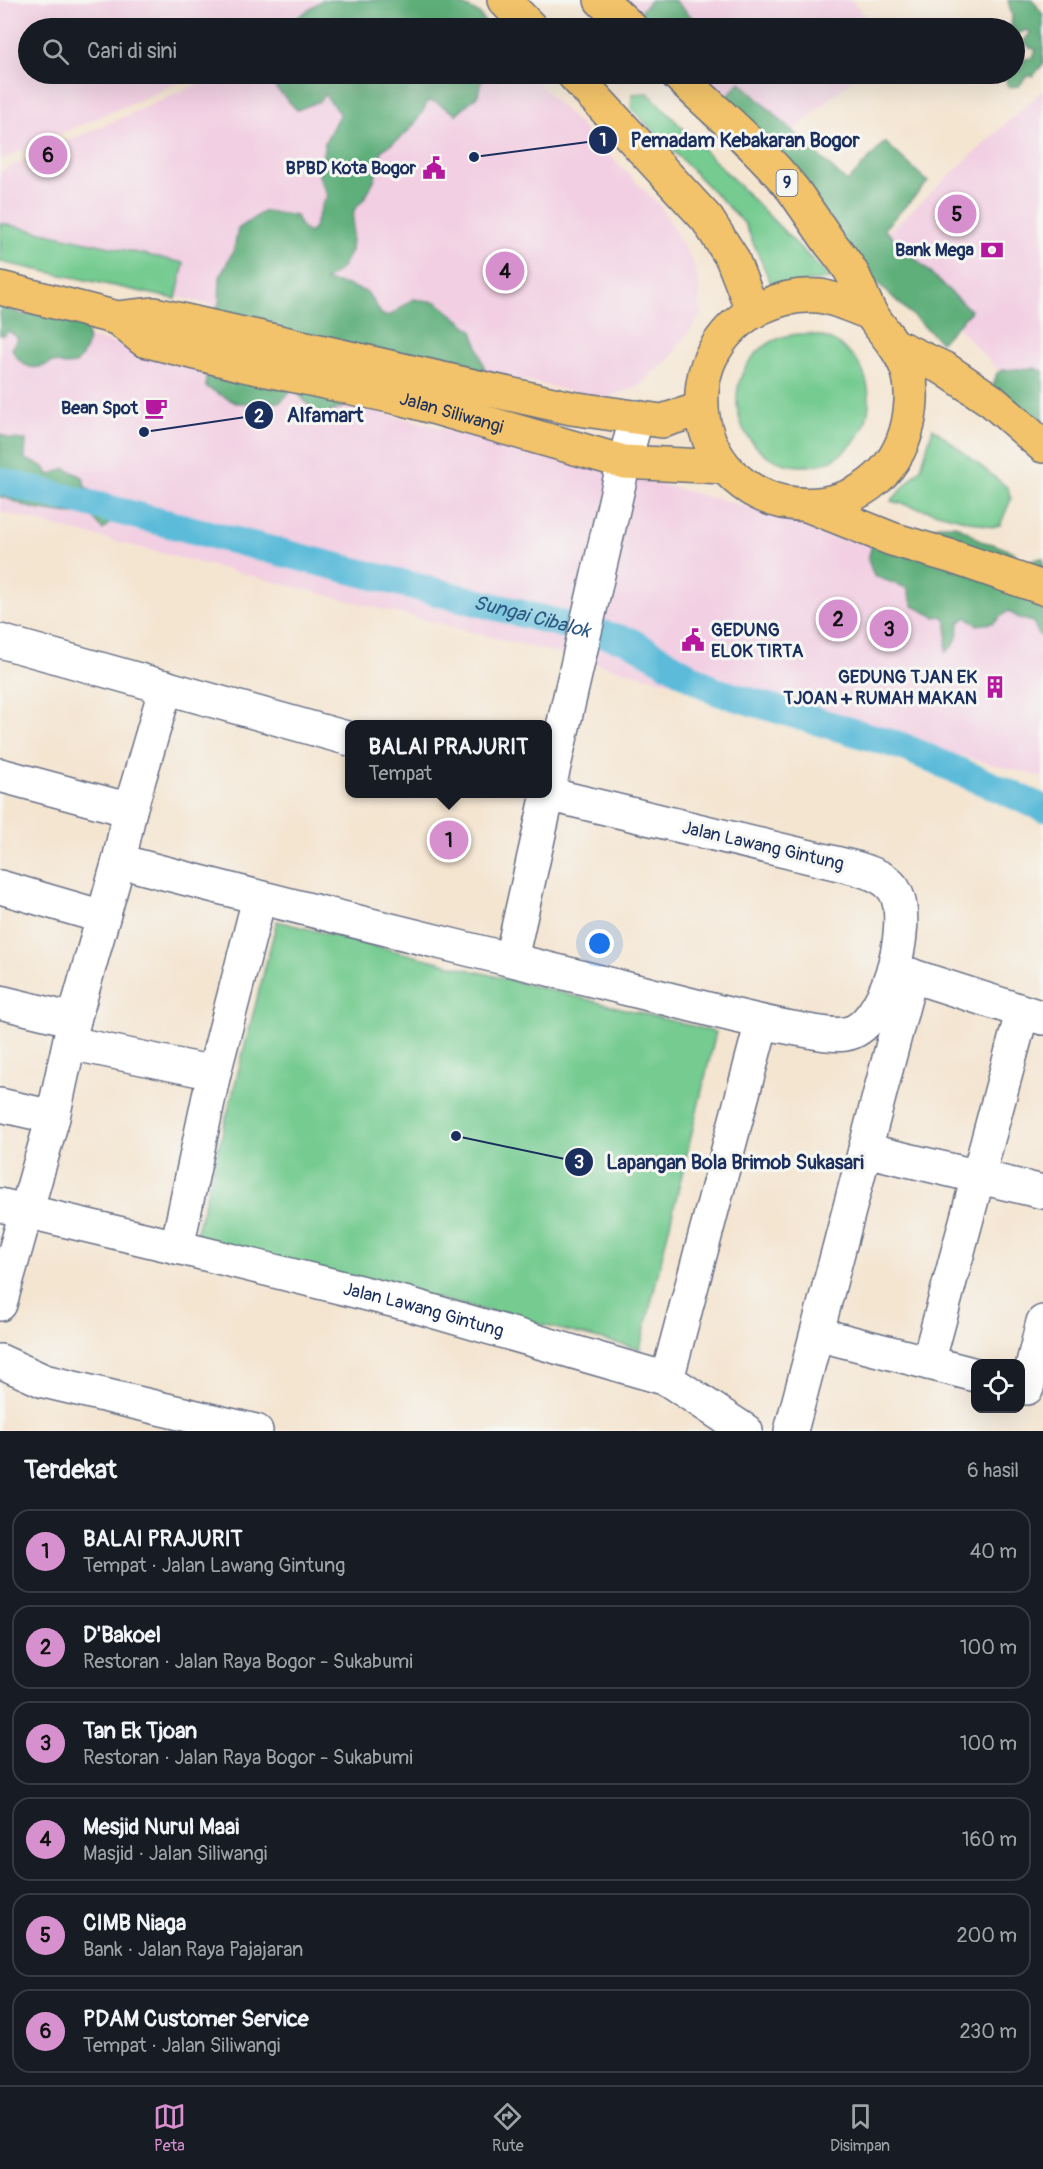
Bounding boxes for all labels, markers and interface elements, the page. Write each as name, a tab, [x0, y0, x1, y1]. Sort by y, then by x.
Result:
search box	[18, 18, 1025, 84]
icon: search	[39, 35, 72, 68]
text: Cari di sini	[87, 37, 177, 65]
callout: Pemadam Kebakaran Bogor	[588, 121, 871, 159]
text: Pemadam Kebakaran Bogor	[630, 128, 860, 153]
text: 1	[599, 129, 607, 152]
pin: 6	[28, 132, 68, 178]
public building icon: BPBD Kota Bogor	[421, 155, 447, 181]
place label: BPBD Kota Bogor	[285, 157, 417, 180]
road number: 9	[776, 170, 798, 196]
pin: 5	[938, 192, 976, 236]
bank icon: Bank Mega	[979, 237, 1005, 263]
place label: Bank Mega	[895, 239, 975, 262]
pin: 4	[486, 248, 524, 294]
street label: Jalan Siliwangi	[397, 387, 506, 438]
cafe icon: Bean Spot	[143, 395, 169, 421]
callout: Alfamart	[244, 396, 375, 434]
place label: Bean Spot	[61, 397, 139, 420]
text: Alfamart	[287, 403, 364, 428]
text: 2	[254, 405, 264, 428]
water label: Sungai Cibalok	[471, 589, 595, 643]
pin: 2	[818, 596, 858, 642]
pin: 3	[870, 606, 908, 652]
place label: GEDUNG ELOK TIRTA	[711, 619, 804, 663]
public building icon: GEDUNG ELOK TIRTA	[680, 627, 706, 653]
place label: GEDUNG TJAN EK TJOAN + RUMAH MAKAN	[782, 666, 977, 710]
building icon: GEDUNG TJAN EK TJOAN + RUMAH MAKAN	[982, 674, 1008, 700]
popup	[345, 720, 552, 798]
text: BALAI PRAJURIT	[369, 733, 528, 761]
text: Tempat	[369, 761, 432, 786]
street label: Jalan Lawang Gintung	[680, 816, 846, 876]
pin: 1	[430, 818, 468, 862]
your location	[585, 929, 614, 958]
callout: Lapangan Bola Brimob Sukasari	[564, 1143, 876, 1181]
text: Lapangan Bola Brimob Sukasari	[606, 1150, 864, 1175]
text: 3	[574, 1151, 584, 1174]
street label: Jalan Lawang Gintung	[341, 1277, 507, 1343]
map controls	[971, 1359, 1025, 1413]
button: locate	[971, 1359, 1025, 1413]
text: Terdekat	[24, 1454, 117, 1486]
text: 6 hasil	[967, 1458, 1019, 1483]
text: BALAI PRAJURIT	[83, 1525, 243, 1553]
text: 1	[42, 1539, 49, 1564]
text: 40 m	[970, 1539, 1017, 1564]
text: Tempat · Jalan Lawang Gintung	[83, 1553, 345, 1578]
text: D'Bakoel	[83, 1621, 161, 1649]
text: 2	[40, 1635, 51, 1660]
text: 100 m	[960, 1635, 1017, 1660]
text: Restoran · Jalan Raya Bogor - Sukabumi	[83, 1649, 413, 1674]
text: Tan Ek Tjoan	[83, 1717, 197, 1745]
text: 3	[40, 1731, 51, 1756]
text: 100 m	[960, 1731, 1017, 1756]
text: Restoran · Jalan Raya Bogor - Sukabumi	[83, 1745, 413, 1770]
text: Mesjid Nurul Maai	[83, 1813, 239, 1841]
text: 4	[40, 1827, 51, 1852]
text: 160 m	[962, 1827, 1017, 1852]
text: Masjid · Jalan Siliwangi	[83, 1841, 267, 1866]
text: CIMB Niaga	[83, 1909, 186, 1937]
text: 5	[40, 1923, 51, 1948]
text: 200 m	[956, 1923, 1017, 1948]
text: Bank · Jalan Raya Pajajaran	[83, 1937, 303, 1962]
text: PDAM Customer Service	[83, 2005, 309, 2033]
text: 6	[40, 2019, 51, 2044]
text: 230 m	[960, 2019, 1017, 2044]
text: Tempat · Jalan Siliwangi	[83, 2033, 280, 2058]
tab: Peta	[153, 2100, 186, 2156]
tab: Rute	[491, 2100, 524, 2156]
tab: Disimpan	[830, 2100, 890, 2156]

